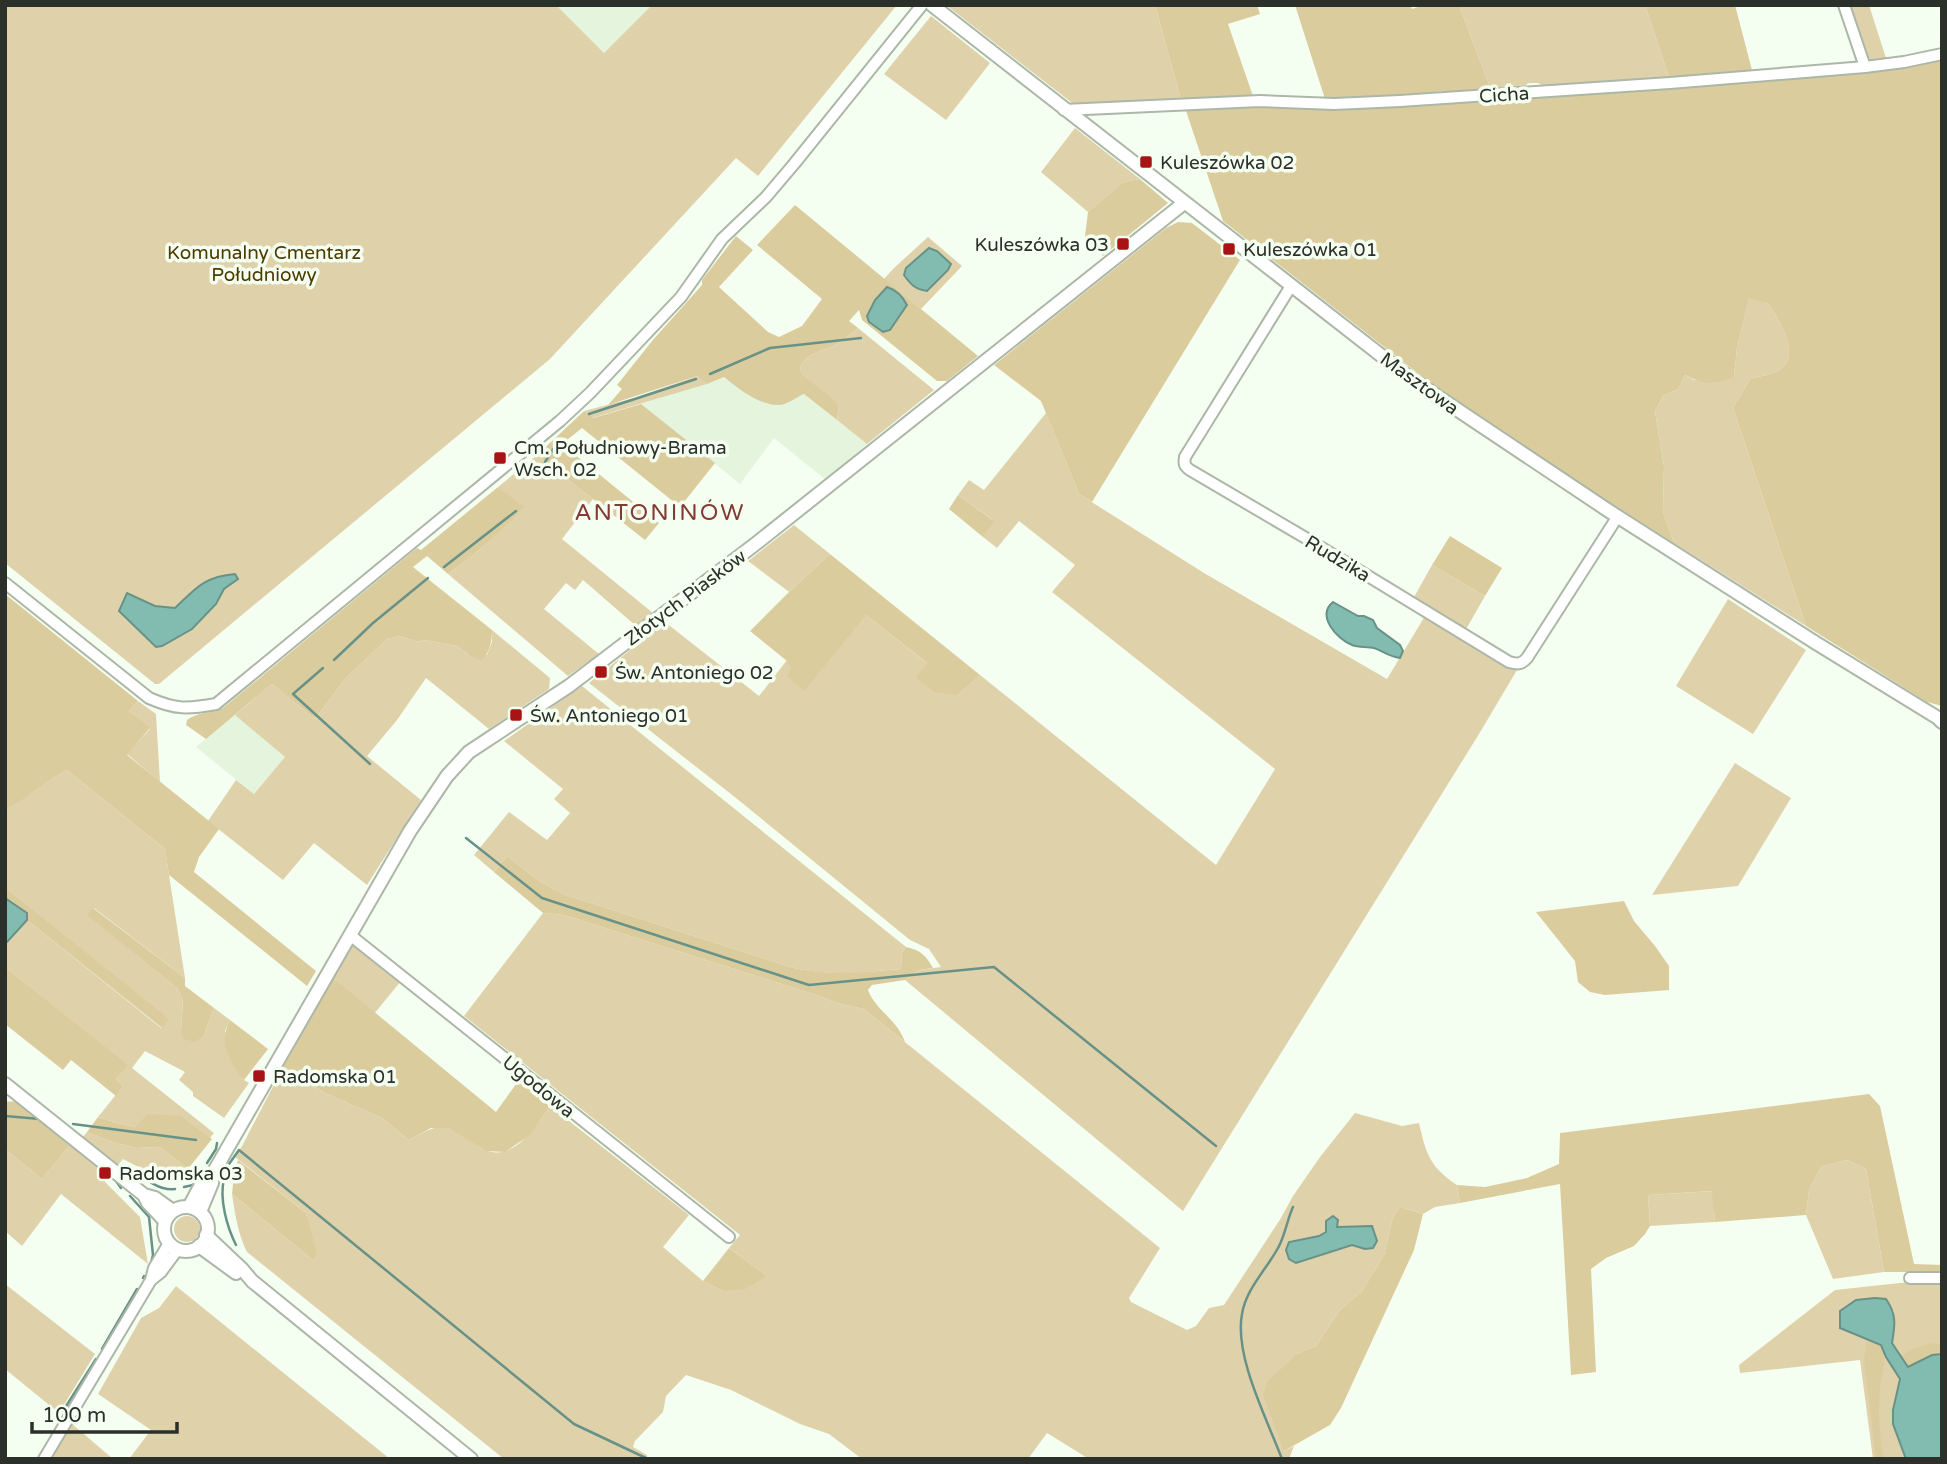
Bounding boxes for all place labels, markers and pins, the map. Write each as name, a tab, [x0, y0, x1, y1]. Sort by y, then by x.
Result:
place label: Kuleszówka 02	[1160, 152, 1294, 174]
marker: Kuleszówka 02	[1138, 154, 1154, 170]
place label: Kuleszówka 03	[975, 234, 1109, 256]
marker: Kuleszówka 03	[1115, 236, 1131, 252]
place label: Kuleszówka 01	[1243, 239, 1377, 261]
marker: Kuleszówka 01	[1221, 241, 1237, 257]
place label: Cm. Południowy-Brama Wsch. 02	[514, 437, 727, 481]
marker: Cm. Południowy-Brama Wsch. 02	[492, 450, 508, 466]
place label: Św. Antoniego 02	[615, 661, 774, 684]
marker: Św. Antoniego 02	[593, 664, 609, 680]
place label: Św. Antoniego 01	[530, 704, 689, 727]
marker: Św. Antoniego 01	[508, 707, 524, 723]
place label: Radomska 01	[273, 1066, 397, 1088]
marker: Radomska 01	[251, 1068, 267, 1084]
place label: Radomska 03	[119, 1163, 243, 1185]
marker: Radomska 03	[97, 1165, 113, 1181]

